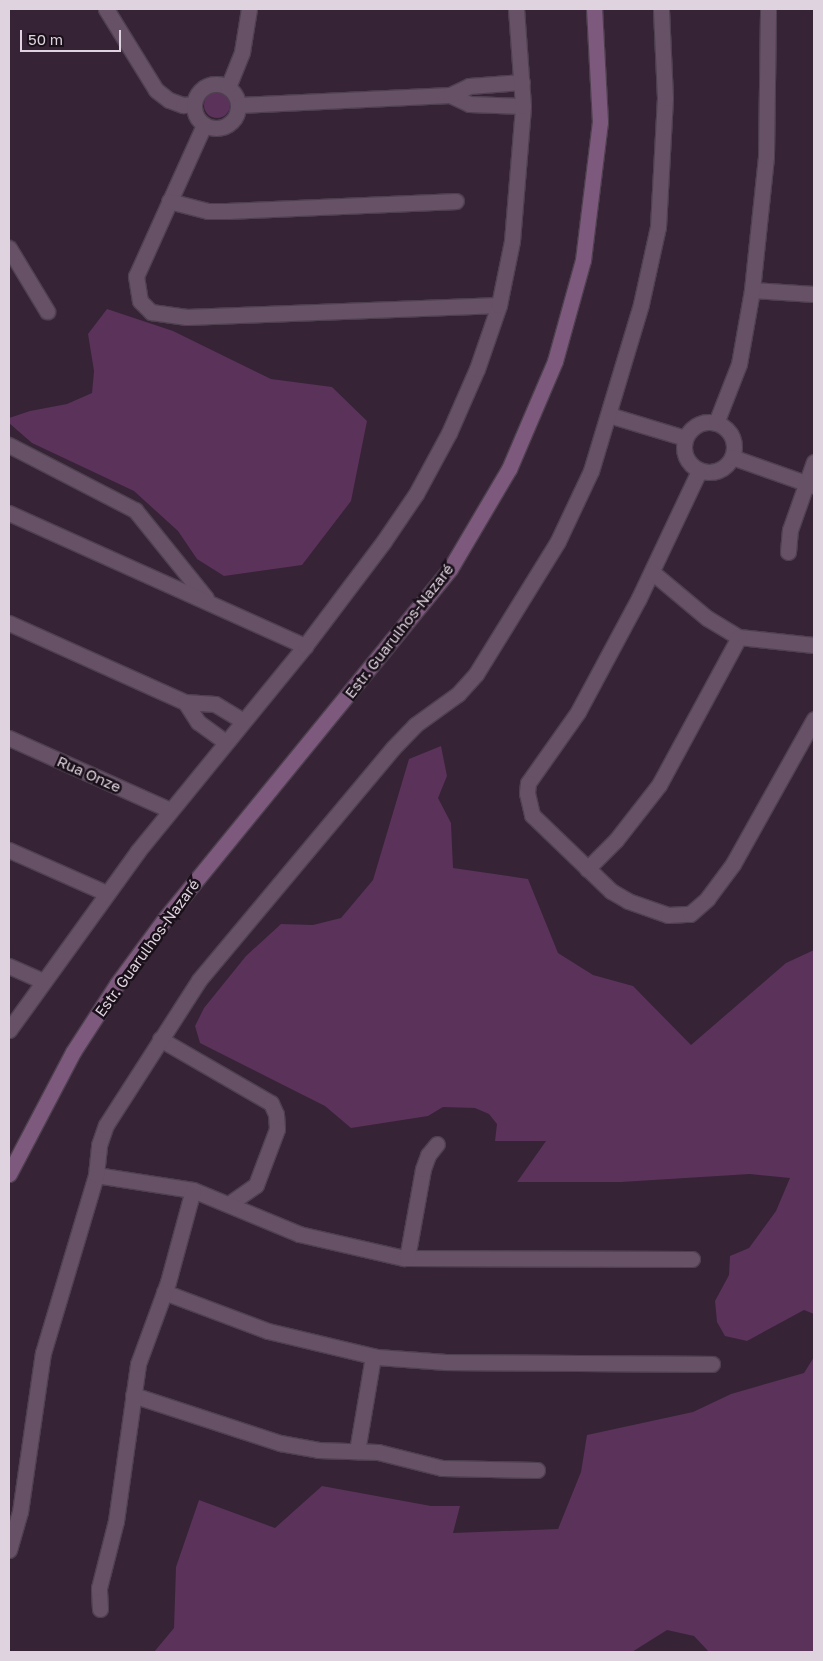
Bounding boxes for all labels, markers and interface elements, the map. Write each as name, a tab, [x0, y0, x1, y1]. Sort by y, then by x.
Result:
scale bar	[22, 20, 124, 52]
text: 50 m	[28, 30, 63, 48]
street label: Estr. Guarulhos-Nazaré	[341, 560, 457, 702]
street label: Rua Onze	[54, 752, 124, 796]
street label: Estr. Guarulhos-Nazaré	[91, 876, 203, 1020]

